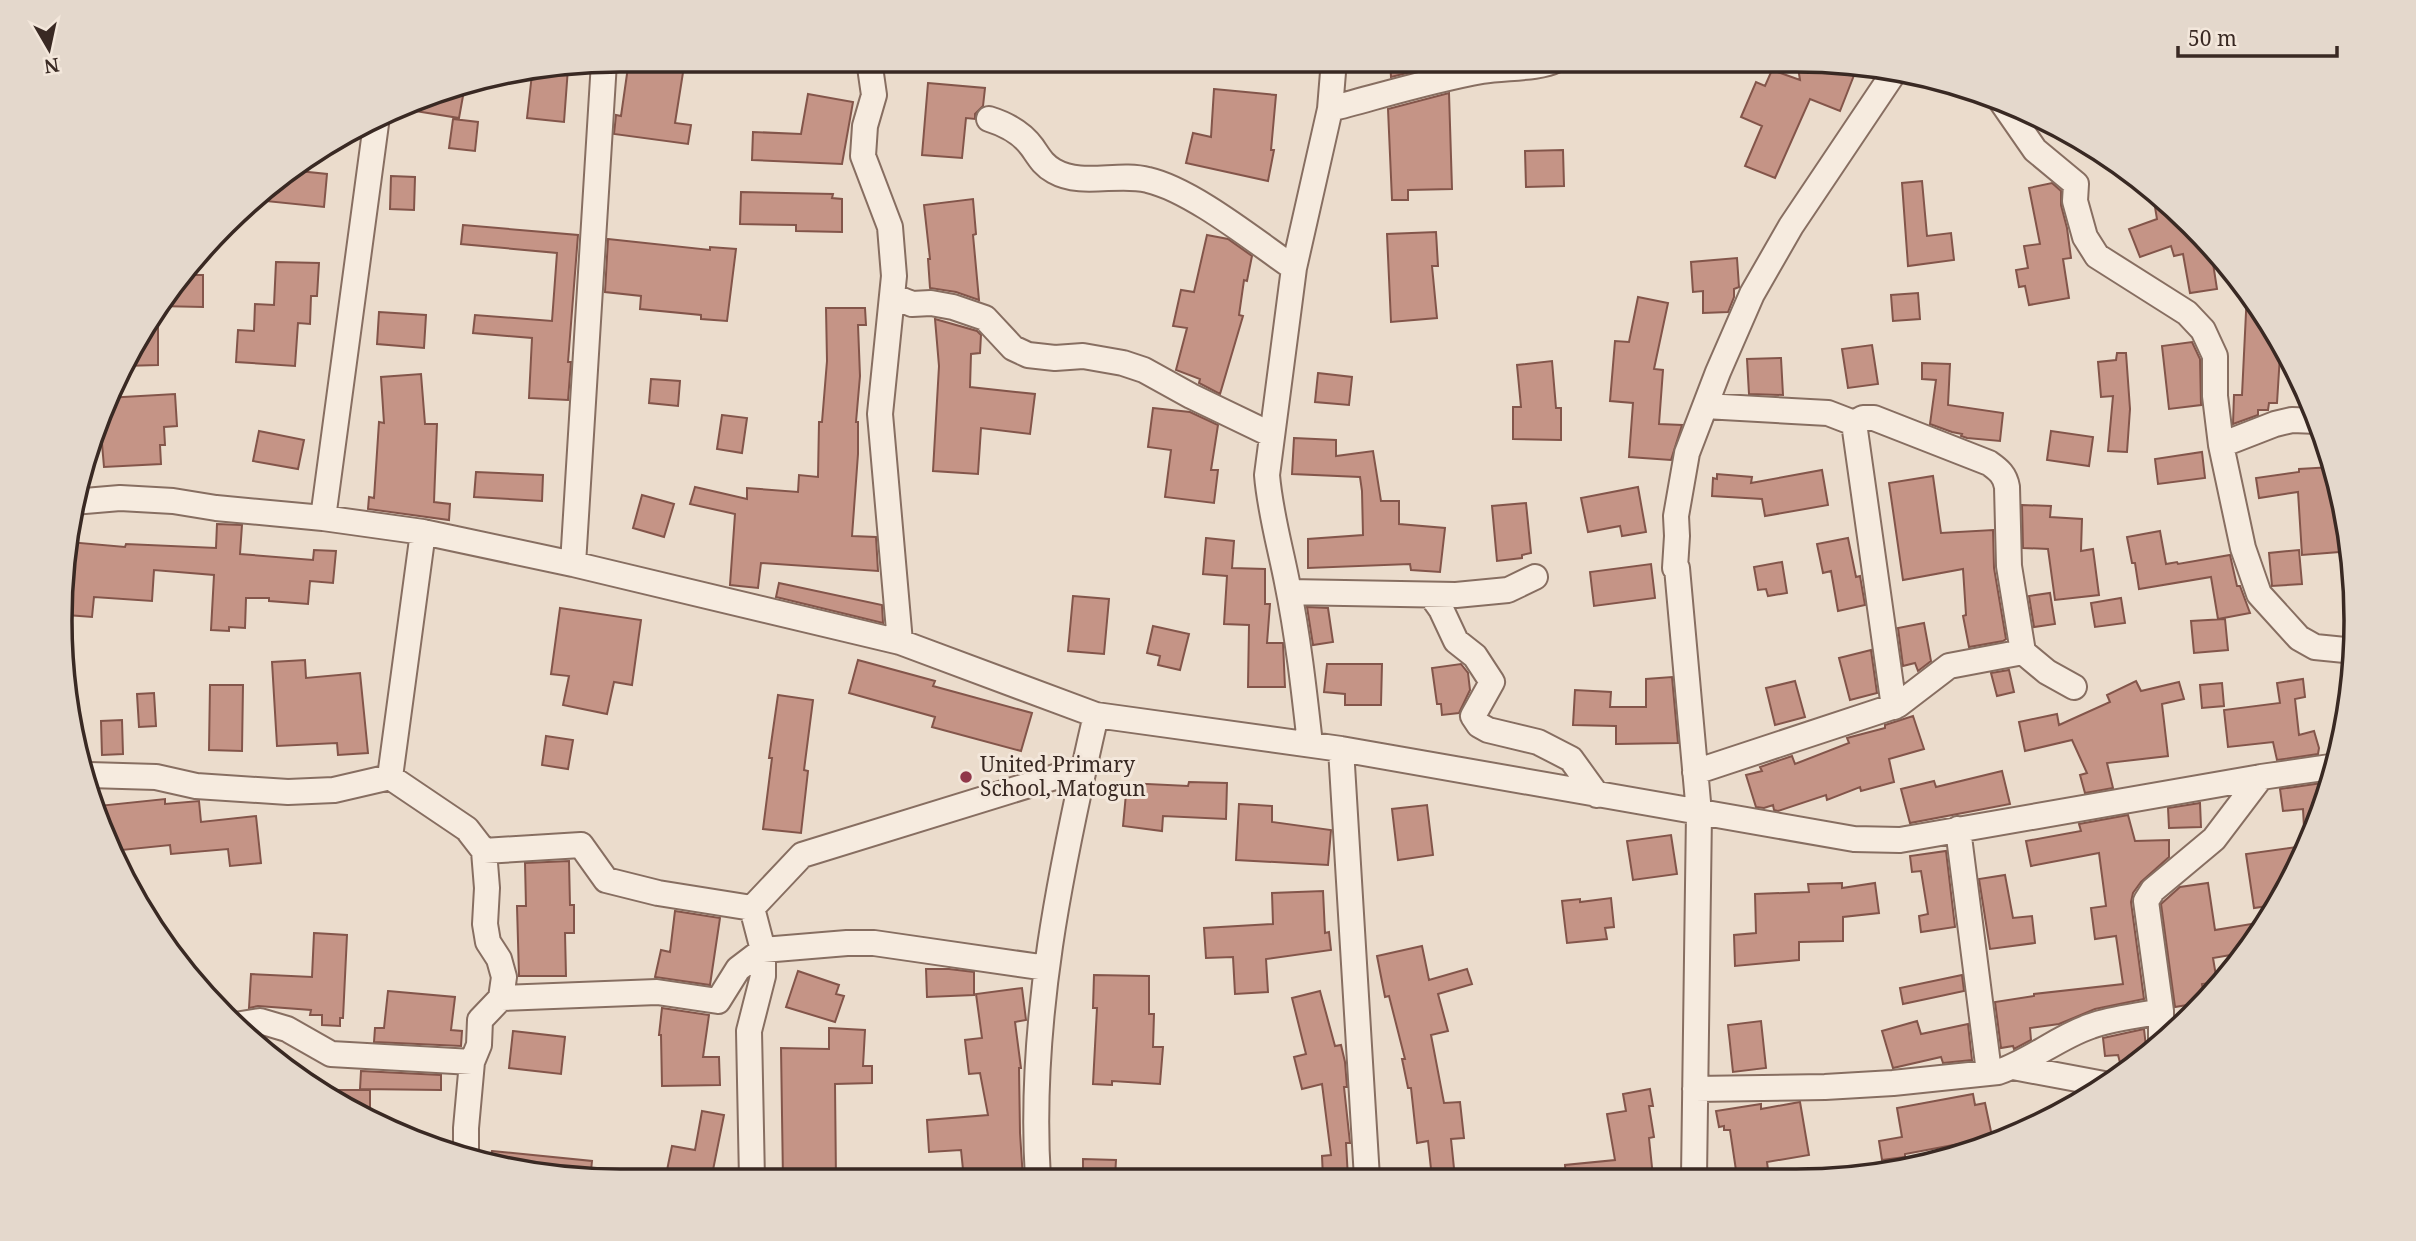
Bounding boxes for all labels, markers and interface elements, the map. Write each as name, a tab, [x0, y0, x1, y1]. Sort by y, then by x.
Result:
north arrow	[14, 14, 84, 84]
scale bar	[2178, 14, 2337, 58]
text: 50 m	[2188, 24, 2237, 52]
text: N	[42, 52, 61, 80]
place label: United Primary School, Matogun	[980, 750, 1146, 802]
marker: United Primary School, Matogun	[958, 769, 974, 785]

